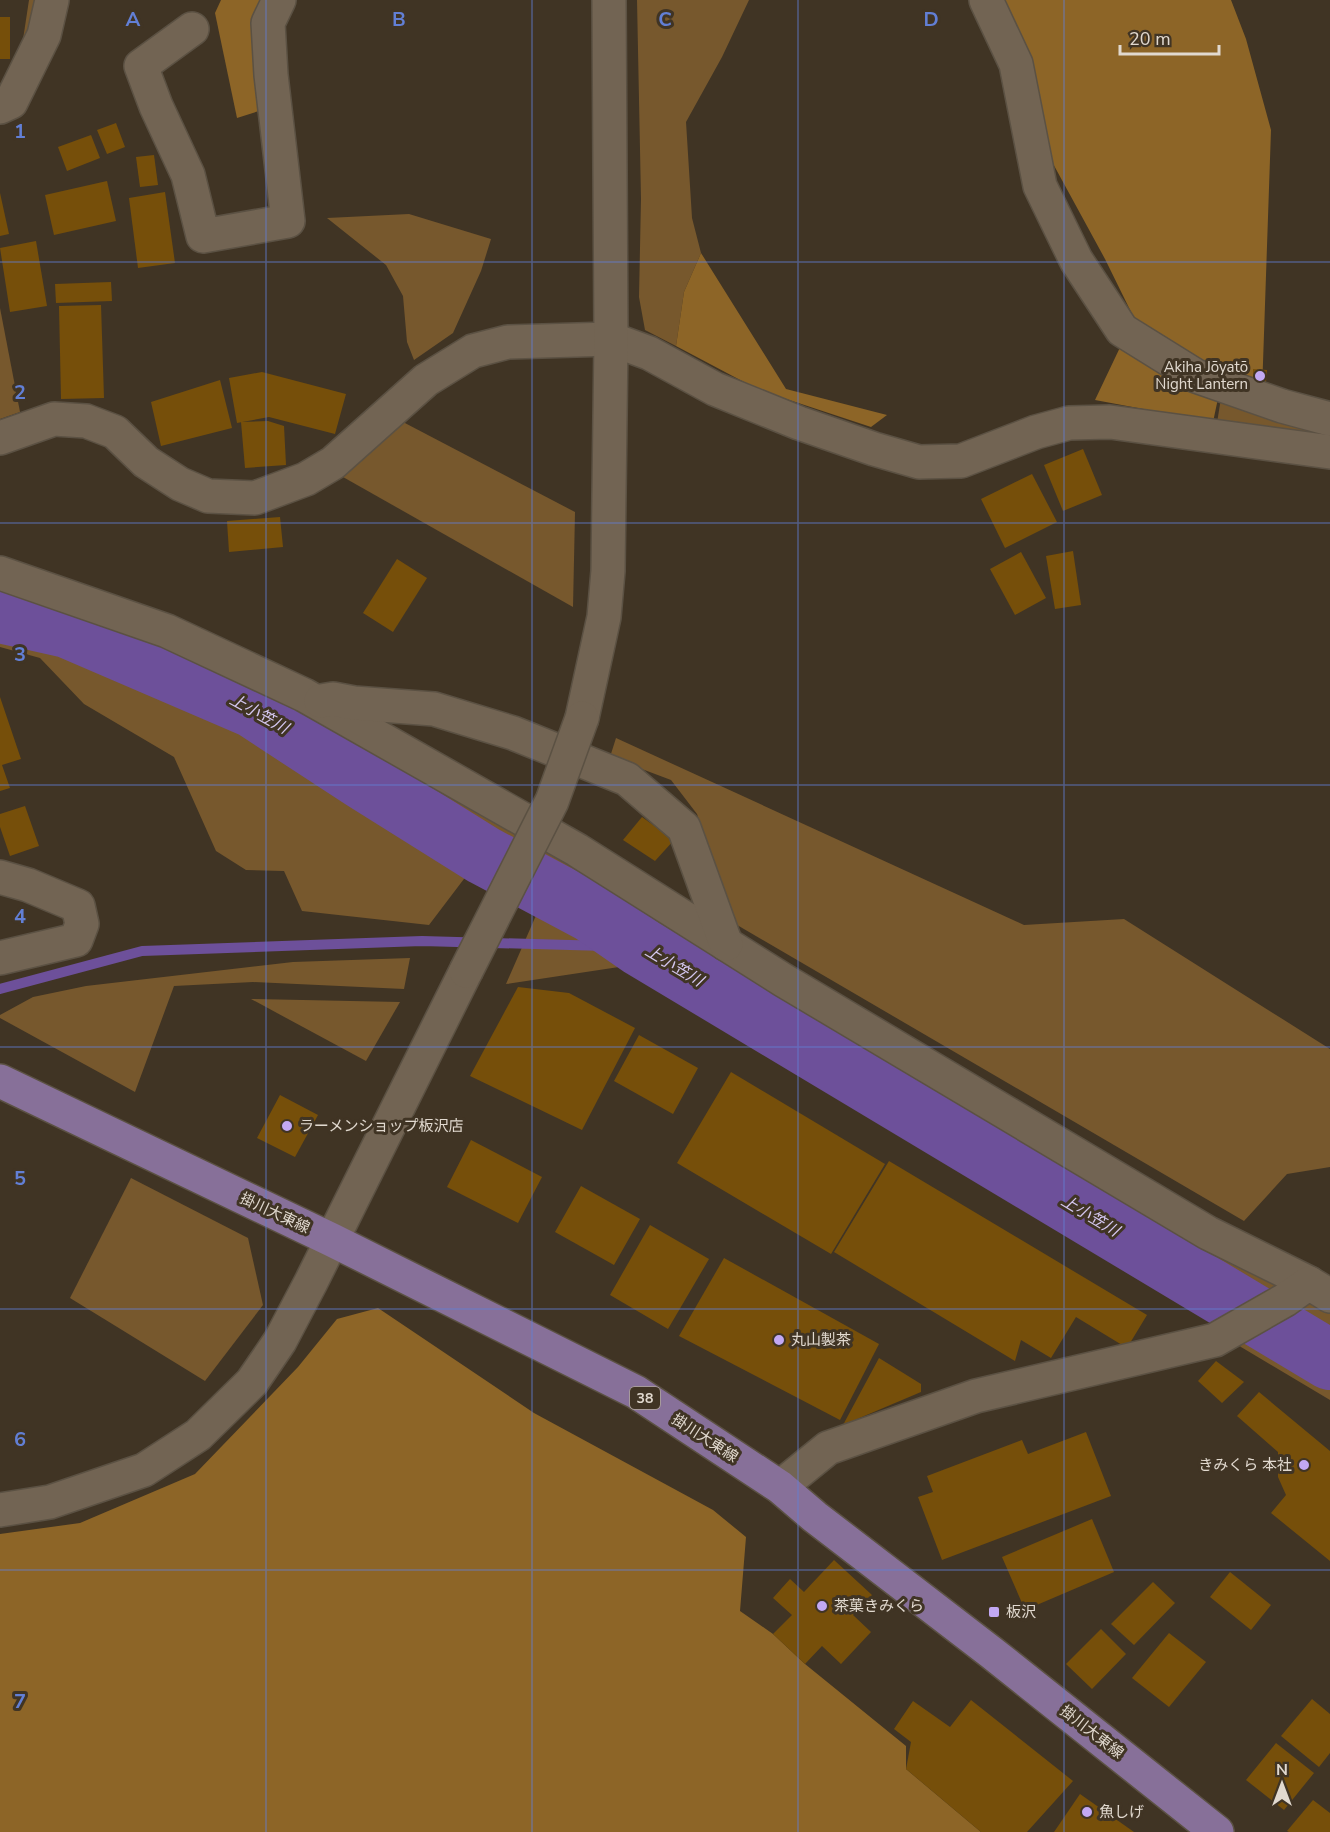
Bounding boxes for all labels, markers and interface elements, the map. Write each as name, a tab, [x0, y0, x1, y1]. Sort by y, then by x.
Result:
text: A	[126, 6, 141, 33]
text: B	[392, 6, 406, 33]
text: C	[658, 6, 672, 33]
text: D	[923, 6, 939, 33]
scale bar	[1120, 18, 1219, 56]
text: 20 m	[1129, 27, 1171, 51]
text: 1	[14, 118, 26, 145]
place label: Akiha Jōyatō Night Lantern	[1155, 357, 1248, 394]
marker: Akiha Jōyatō Night Lantern	[1253, 369, 1267, 383]
text: 2	[14, 379, 26, 406]
text: 3	[14, 641, 26, 668]
water label: 上小笠川	[226, 689, 294, 740]
text: 4	[14, 903, 26, 930]
water label: 上小笠川	[641, 940, 709, 993]
place label: ラーメンショップ板沢店	[299, 1116, 463, 1136]
marker: ラーメンショップ板沢店	[280, 1119, 294, 1133]
text: 5	[14, 1165, 26, 1192]
street label: 掛川大東線	[237, 1188, 313, 1238]
water label: 上小笠川	[1057, 1190, 1125, 1243]
place label: 丸山製茶	[791, 1330, 851, 1350]
marker: 丸山製茶	[772, 1333, 786, 1347]
road number: 38	[630, 1387, 660, 1409]
street label: 掛川大東線	[668, 1409, 742, 1467]
text: 6	[14, 1426, 26, 1453]
place label: きみくら 本社	[1198, 1455, 1292, 1475]
marker: きみくら 本社	[1297, 1458, 1311, 1472]
place label: 茶菓きみくら	[834, 1596, 924, 1616]
marker: 茶菓きみくら	[815, 1599, 829, 1613]
place label: 板沢	[1006, 1602, 1036, 1622]
marker: 板沢	[987, 1605, 1001, 1619]
text: 7	[14, 1688, 26, 1715]
street label: 掛川大東線	[1056, 1701, 1128, 1763]
north arrow	[1252, 1754, 1312, 1814]
text: N	[1276, 1759, 1288, 1781]
place label: 魚しげ	[1099, 1802, 1144, 1822]
marker: 魚しげ	[1080, 1805, 1094, 1819]

